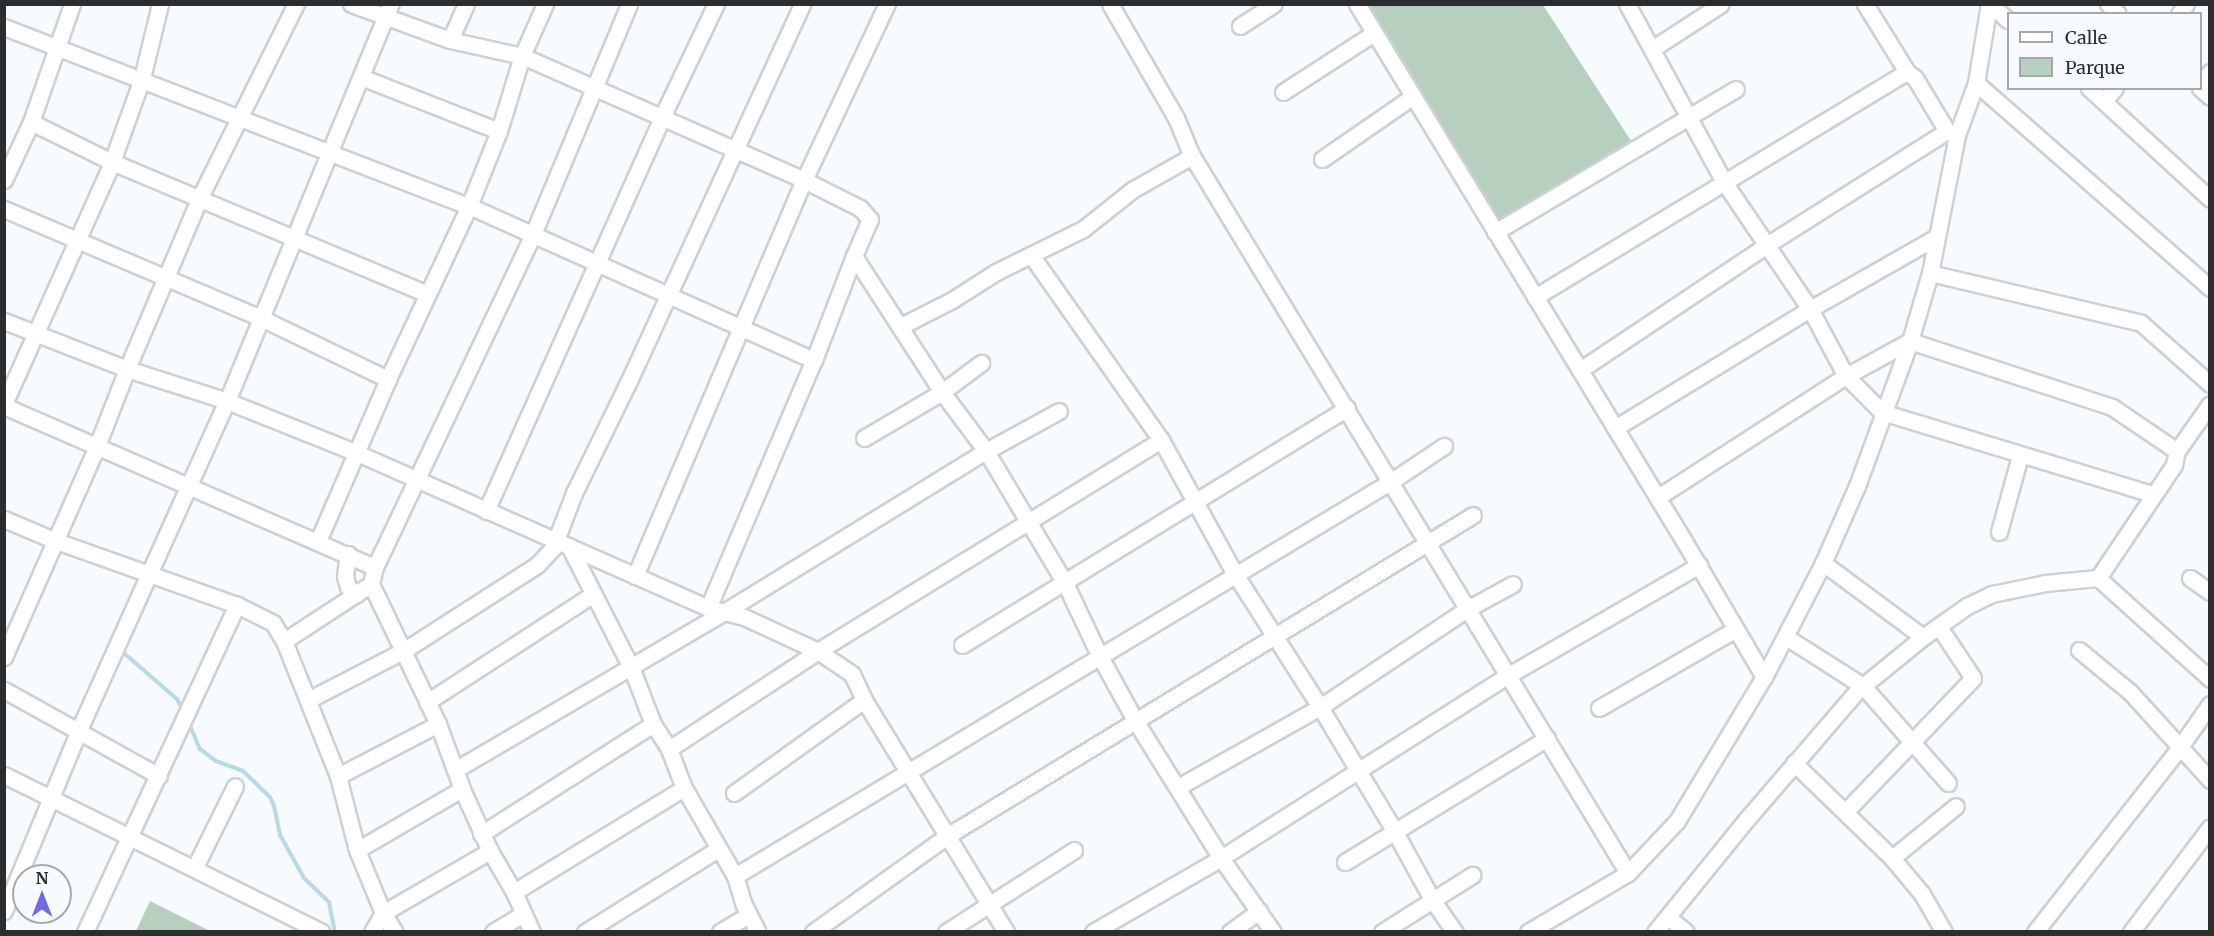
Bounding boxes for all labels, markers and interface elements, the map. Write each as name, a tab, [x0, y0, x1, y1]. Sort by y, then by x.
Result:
legend	[2007, 12, 2202, 90]
text: Calle	[2065, 26, 2107, 49]
text: Parque	[2065, 56, 2125, 79]
north arrow	[12, 864, 72, 924]
text: N	[36, 868, 48, 888]

